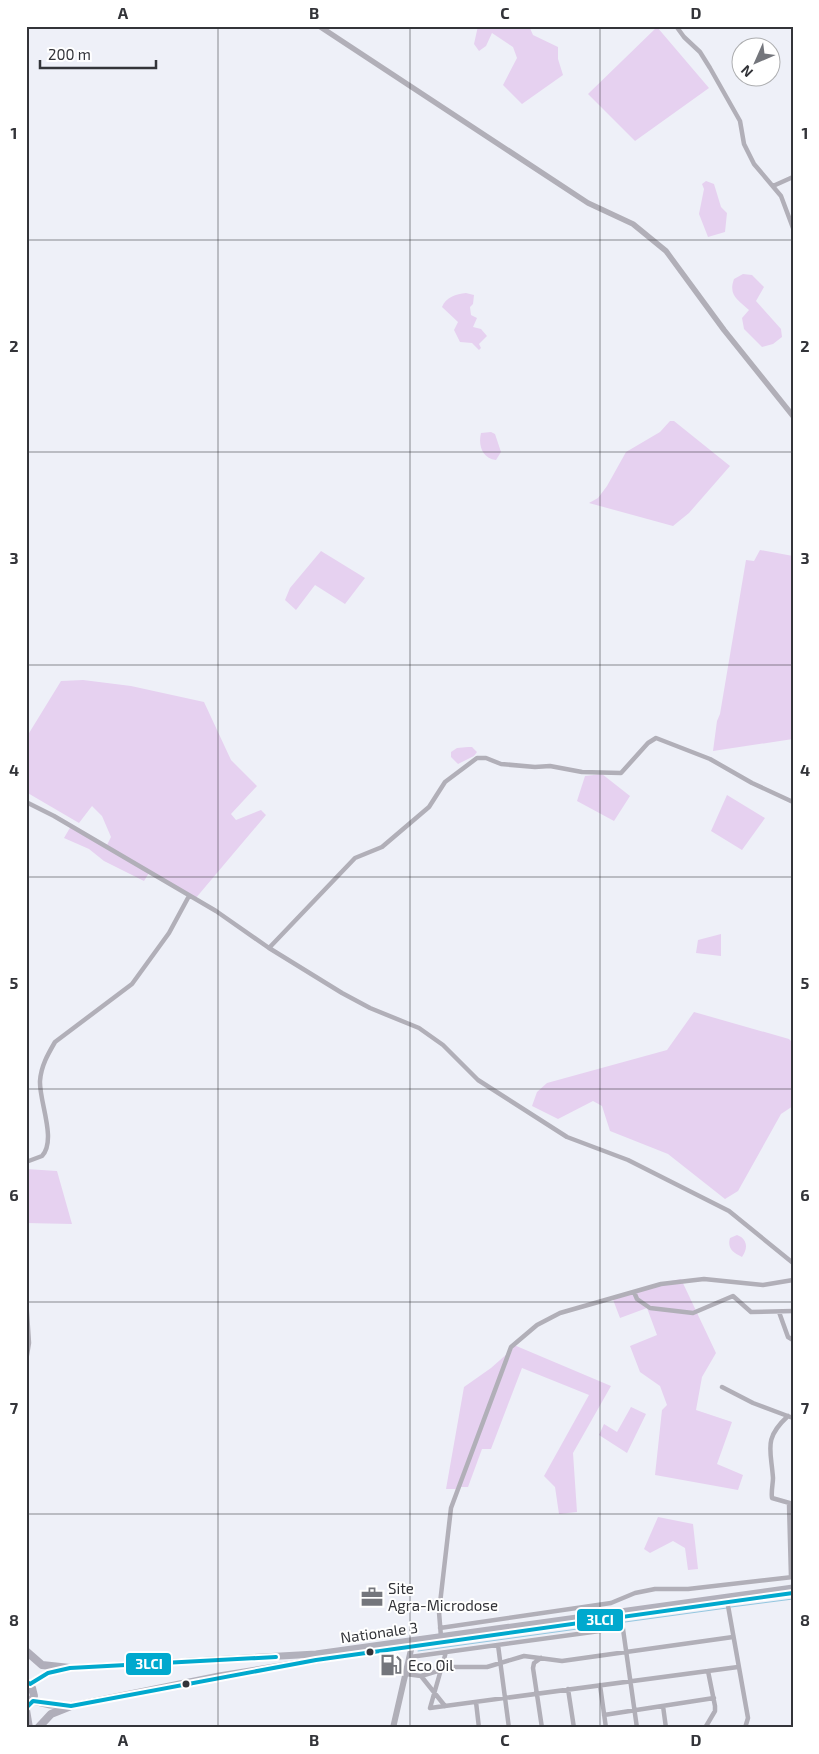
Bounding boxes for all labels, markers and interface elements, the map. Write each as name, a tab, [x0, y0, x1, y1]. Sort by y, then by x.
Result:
text: A	[118, 3, 129, 22]
text: B	[309, 3, 319, 22]
text: C	[500, 3, 510, 22]
text: D	[691, 3, 702, 22]
scale bar	[40, 38, 156, 70]
north arrow	[732, 38, 782, 88]
text: 200 m	[48, 45, 91, 63]
text: N	[737, 62, 756, 81]
text: 1	[11, 123, 17, 142]
text: 1	[802, 123, 808, 142]
text: 2	[9, 336, 19, 355]
text: 2	[800, 336, 810, 355]
text: 3	[9, 548, 19, 567]
text: 3	[800, 548, 810, 567]
text: 4	[9, 760, 19, 779]
text: 4	[800, 760, 810, 779]
text: 5	[10, 973, 19, 992]
text: 5	[801, 973, 810, 992]
text: 6	[9, 1185, 19, 1204]
text: 6	[800, 1185, 810, 1204]
text: 7	[10, 1398, 19, 1417]
text: 7	[801, 1398, 810, 1417]
place label: Site Agra-Microdose	[388, 1579, 498, 1614]
office icon: Site Agra-Microdose	[359, 1584, 385, 1610]
line badge: 3LCI	[576, 1608, 624, 1632]
text: 8	[9, 1610, 19, 1629]
text: 8	[800, 1610, 810, 1629]
text: 3LCI	[586, 1611, 614, 1628]
street label: Nationale 3	[339, 1618, 419, 1646]
unlabelled marker	[365, 1647, 375, 1657]
line badge: 3LCI	[125, 1652, 172, 1676]
fuel station icon: Eco Oil	[378, 1652, 404, 1678]
text: 3LCI	[135, 1655, 163, 1672]
place label: Eco Oil	[408, 1656, 454, 1674]
unlabelled marker	[181, 1679, 191, 1689]
text: A	[118, 1730, 129, 1749]
text: B	[309, 1730, 319, 1749]
text: C	[500, 1730, 510, 1749]
text: D	[691, 1730, 702, 1749]

